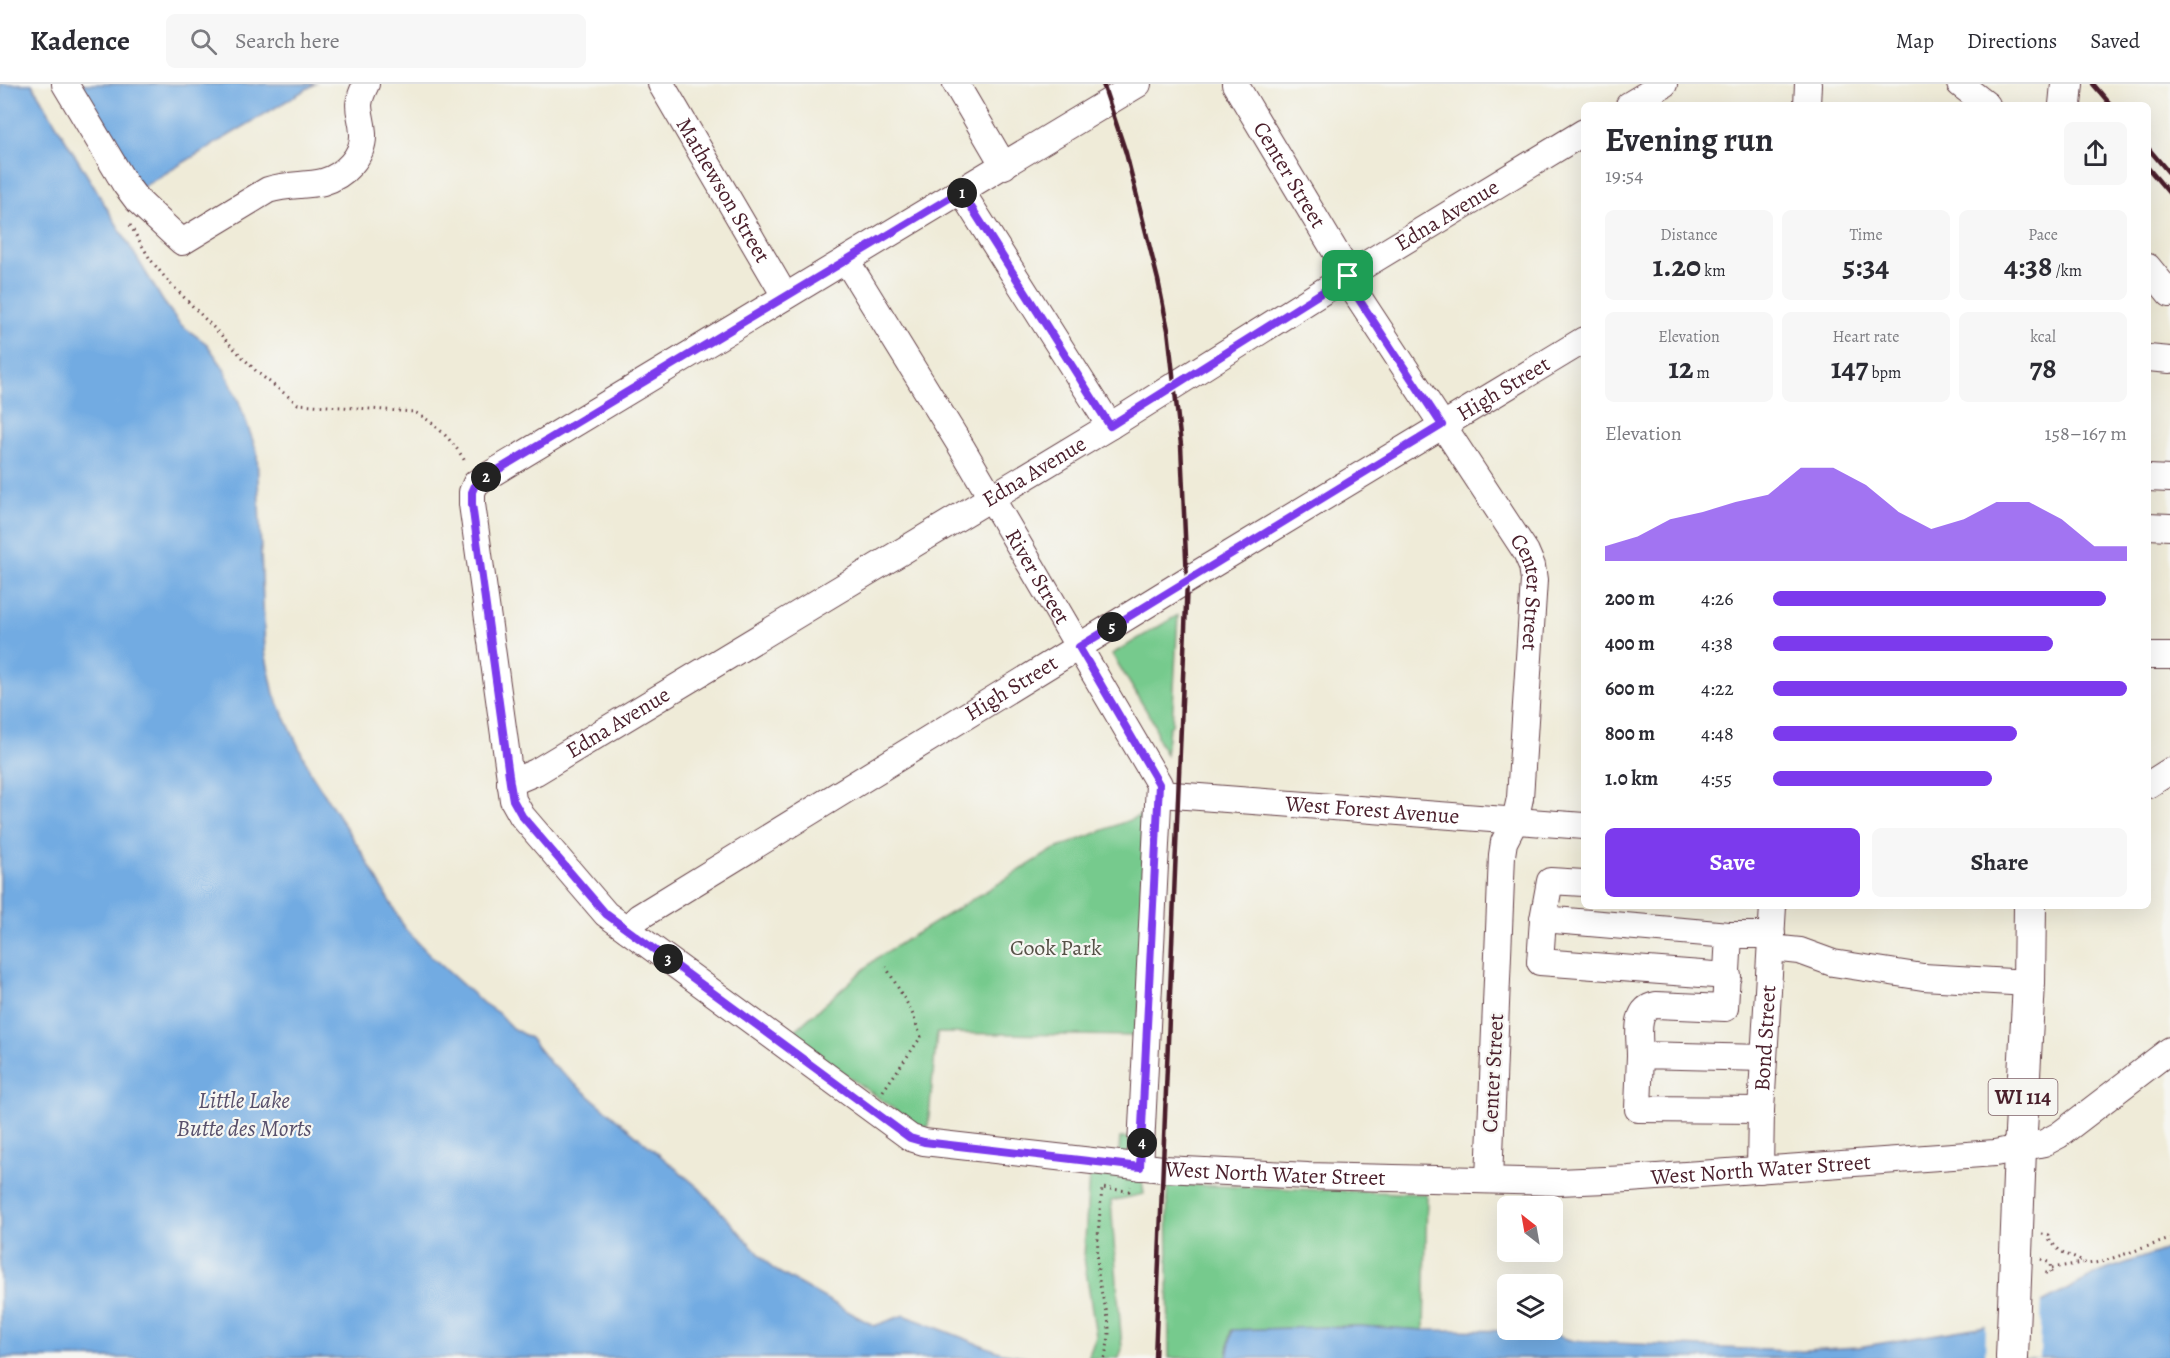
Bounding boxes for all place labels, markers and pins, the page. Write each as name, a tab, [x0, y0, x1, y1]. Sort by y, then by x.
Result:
pin: 1	[947, 178, 977, 208]
pin	[1322, 250, 1373, 301]
pin: 2	[471, 462, 501, 492]
pin: 5	[1097, 612, 1127, 642]
pin: 3	[653, 944, 683, 974]
pin: 4	[1127, 1128, 1157, 1158]

